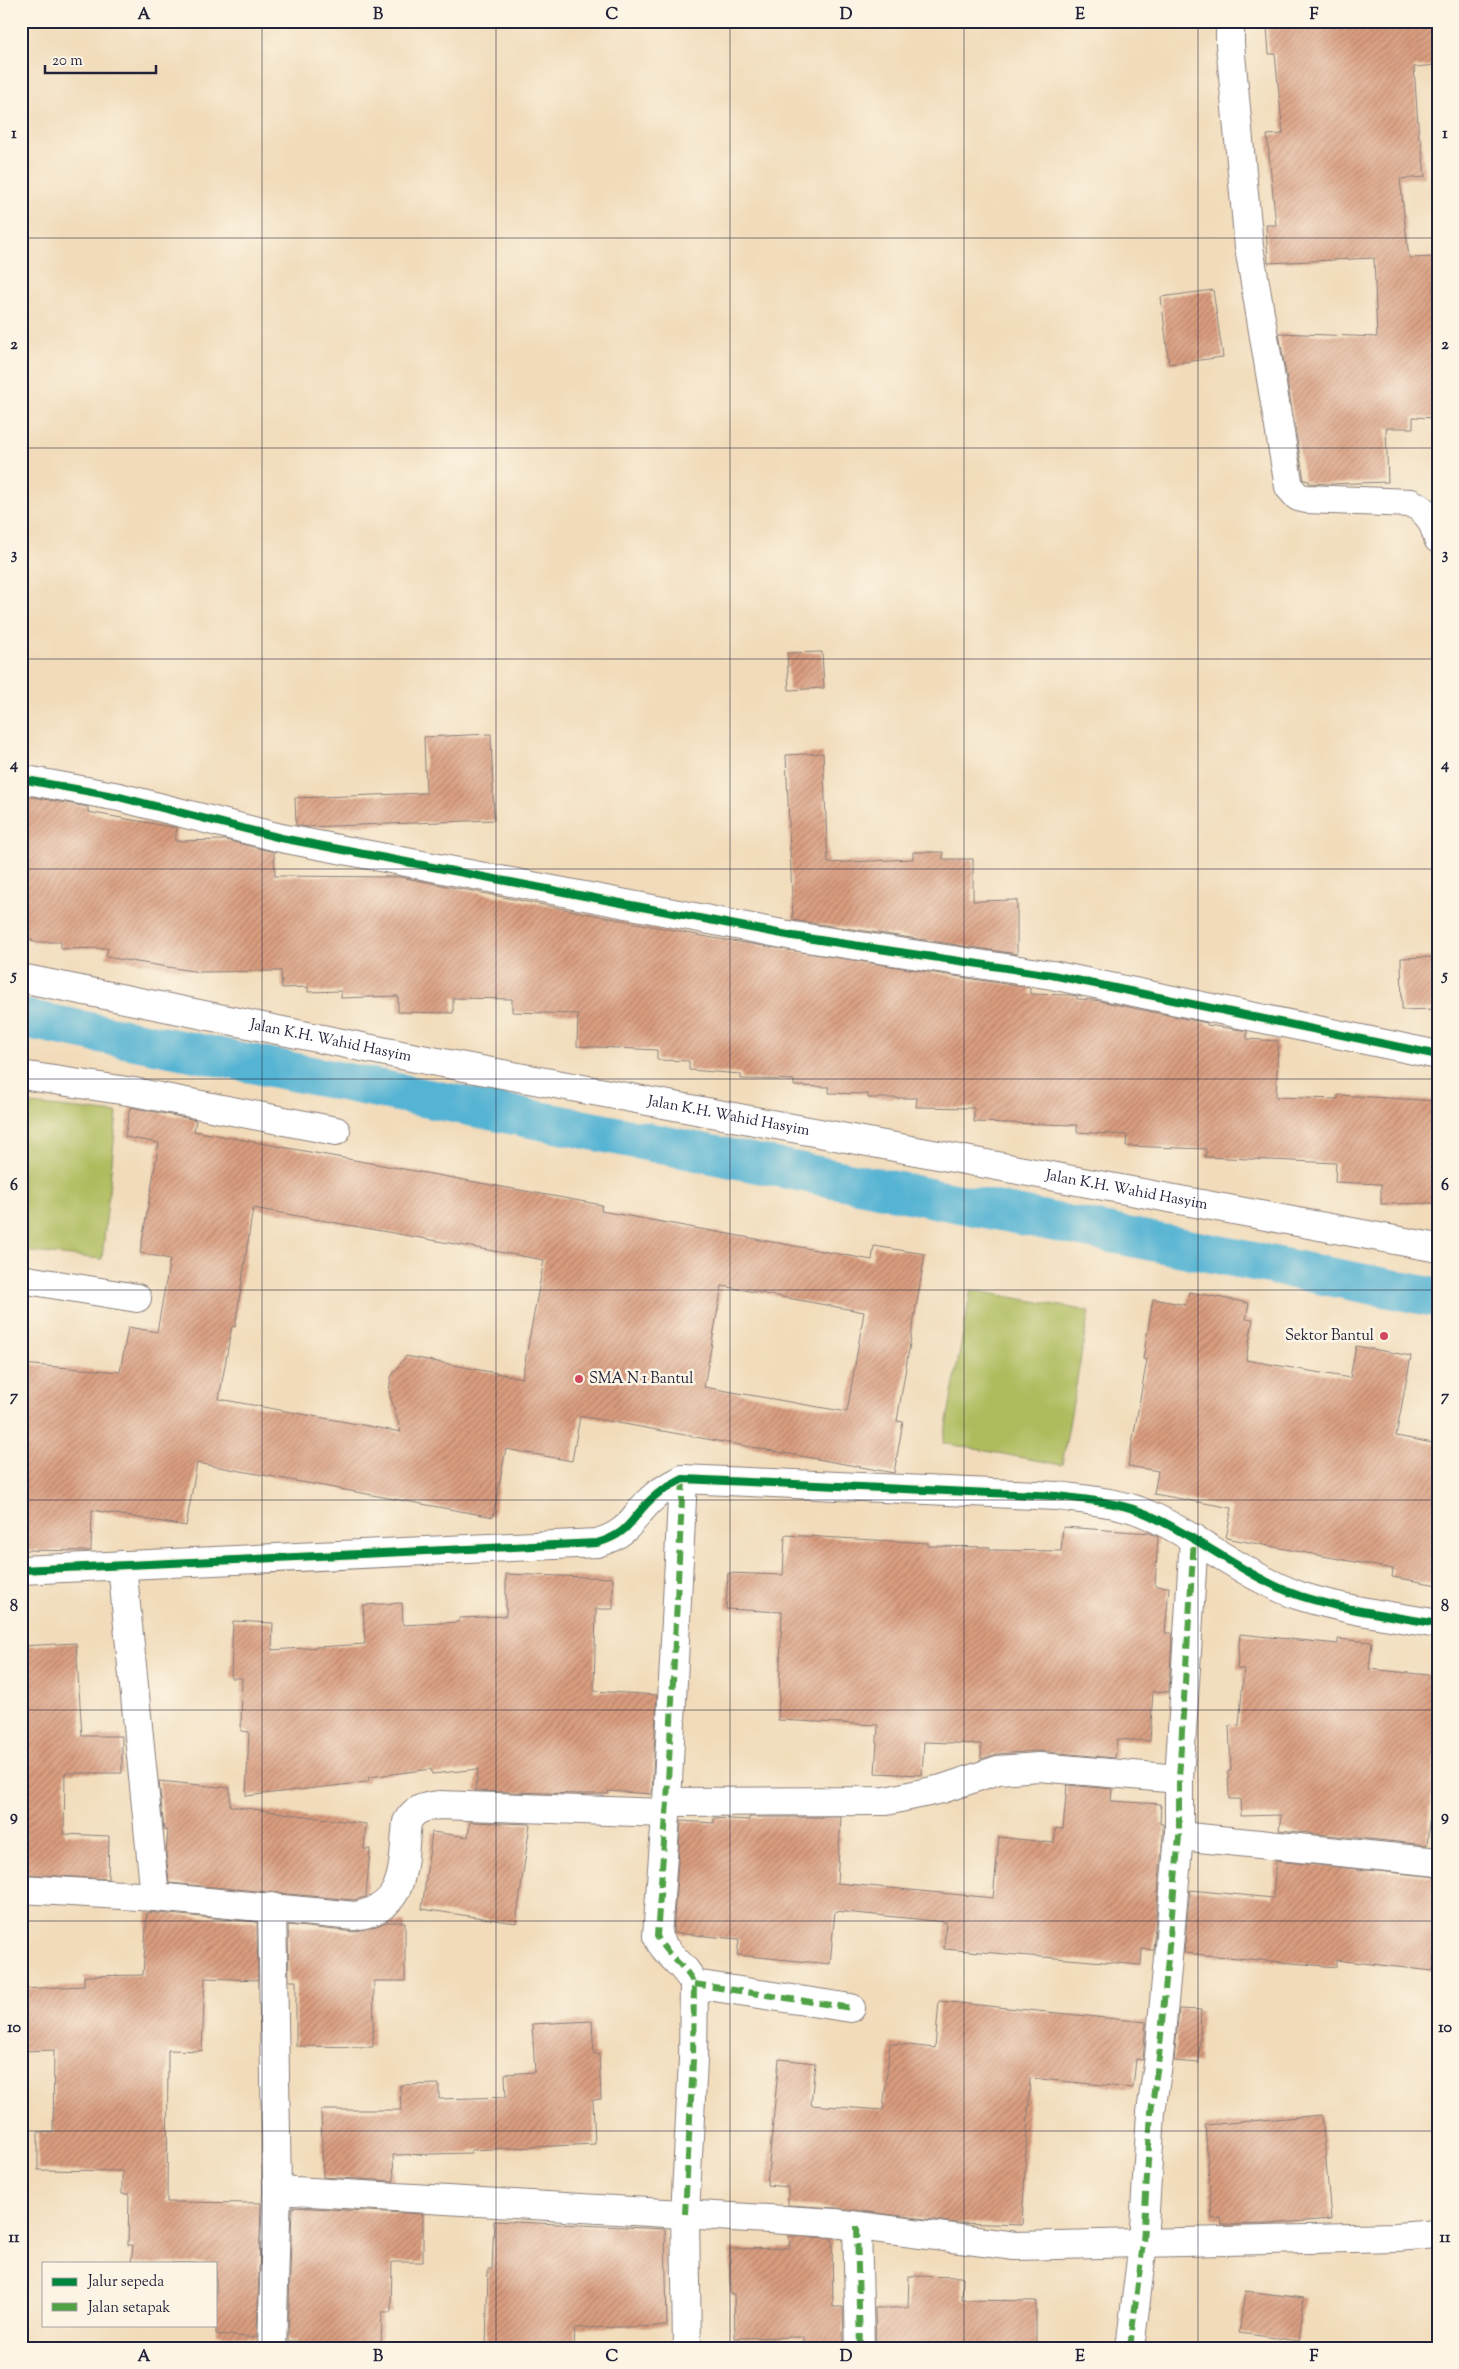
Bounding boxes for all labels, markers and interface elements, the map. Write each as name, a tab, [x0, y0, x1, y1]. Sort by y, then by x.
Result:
text: A	[138, 4, 151, 27]
text: B	[373, 4, 383, 27]
text: C	[606, 4, 619, 27]
text: D	[840, 4, 853, 27]
text: E	[1075, 4, 1085, 27]
text: F	[1310, 4, 1319, 27]
scale bar	[45, 42, 156, 74]
text: 20 m	[52, 51, 83, 72]
text: 1	[11, 123, 17, 146]
text: 1	[1442, 123, 1448, 146]
text: 2	[10, 334, 18, 357]
text: 2	[1441, 334, 1449, 357]
text: 3	[11, 544, 18, 567]
text: 3	[1442, 544, 1449, 567]
text: 4	[9, 754, 18, 777]
text: 4	[1440, 754, 1449, 777]
text: 5	[9, 965, 17, 988]
text: 5	[1440, 965, 1448, 988]
street label: Jalan K.H. Wahid Hasyim	[247, 1014, 414, 1067]
street label: Jalan K.H. Wahid Hasyim	[645, 1091, 812, 1142]
street label: Jalan K.H. Wahid Hasyim	[1043, 1165, 1210, 1216]
text: 6	[10, 1175, 18, 1198]
text: 6	[1441, 1175, 1449, 1198]
place label: Sektor Bantul	[1285, 1326, 1374, 1347]
marker: Sektor Bantul	[1378, 1330, 1390, 1342]
place label: SMA N 1 Bantul	[589, 1369, 693, 1390]
marker: SMA N 1 Bantul	[573, 1373, 585, 1385]
text: 7	[10, 1386, 19, 1409]
text: 7	[1441, 1386, 1450, 1409]
text: 8	[10, 1596, 18, 1619]
text: 8	[1441, 1596, 1449, 1619]
text: 9	[10, 1806, 18, 1829]
text: 9	[1441, 1806, 1449, 1829]
text: 10	[7, 2017, 21, 2040]
text: 10	[1438, 2017, 1452, 2040]
text: 11	[9, 2227, 20, 2250]
text: 11	[1440, 2227, 1451, 2250]
legend	[42, 2262, 218, 2326]
text: Jalur sepeda	[87, 2272, 164, 2293]
text: Jalan setapak	[87, 2298, 171, 2319]
text: A	[138, 2346, 151, 2369]
text: B	[373, 2346, 383, 2369]
text: C	[606, 2346, 619, 2369]
text: D	[840, 2346, 853, 2369]
text: E	[1075, 2346, 1085, 2369]
text: F	[1310, 2346, 1319, 2369]

